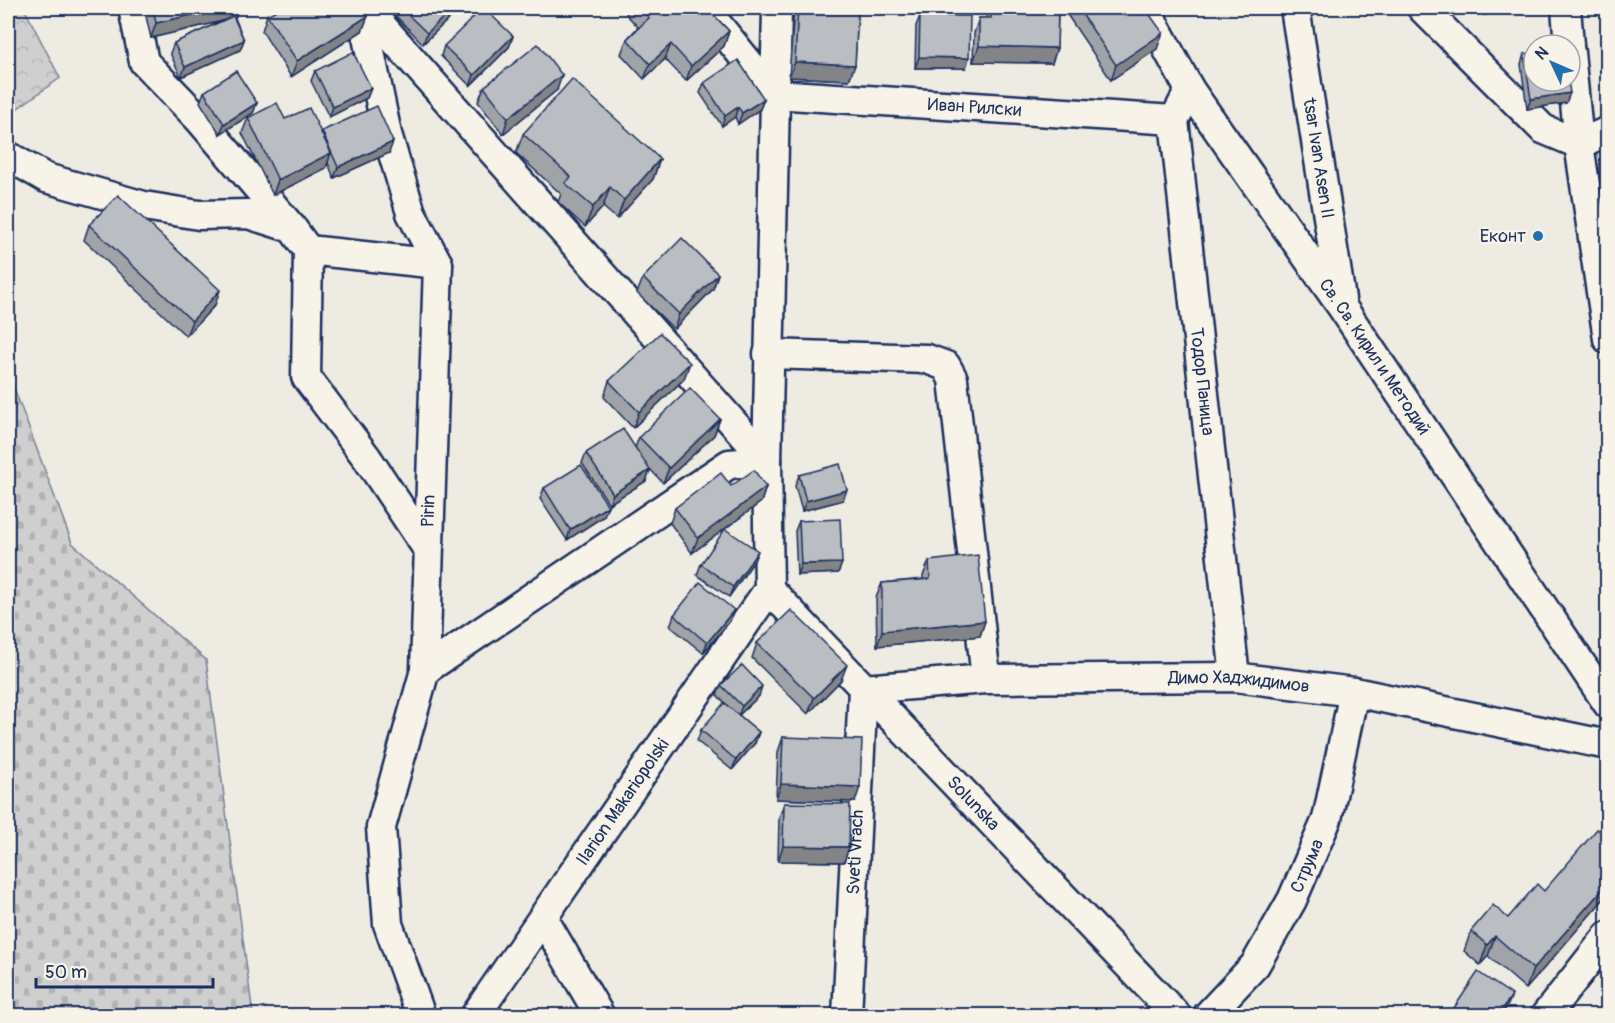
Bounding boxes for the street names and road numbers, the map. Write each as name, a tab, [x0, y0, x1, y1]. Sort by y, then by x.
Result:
street label: Иван Рилски	[927, 93, 1022, 122]
street label: tsar Ivan Asen II	[1297, 95, 1339, 220]
street label: Св. Св. Кирил и Методий	[1314, 274, 1435, 440]
street label: Тодор Паница	[1185, 326, 1219, 437]
street label: Pirin	[416, 494, 441, 528]
street label: Димо Хаджидимов	[1167, 666, 1311, 698]
street label: Ilarion Makariopolski	[571, 734, 675, 870]
street label: Solunska	[942, 771, 1005, 836]
street label: Sveti Vrach	[842, 809, 869, 895]
street label: Струма	[1285, 836, 1329, 897]

